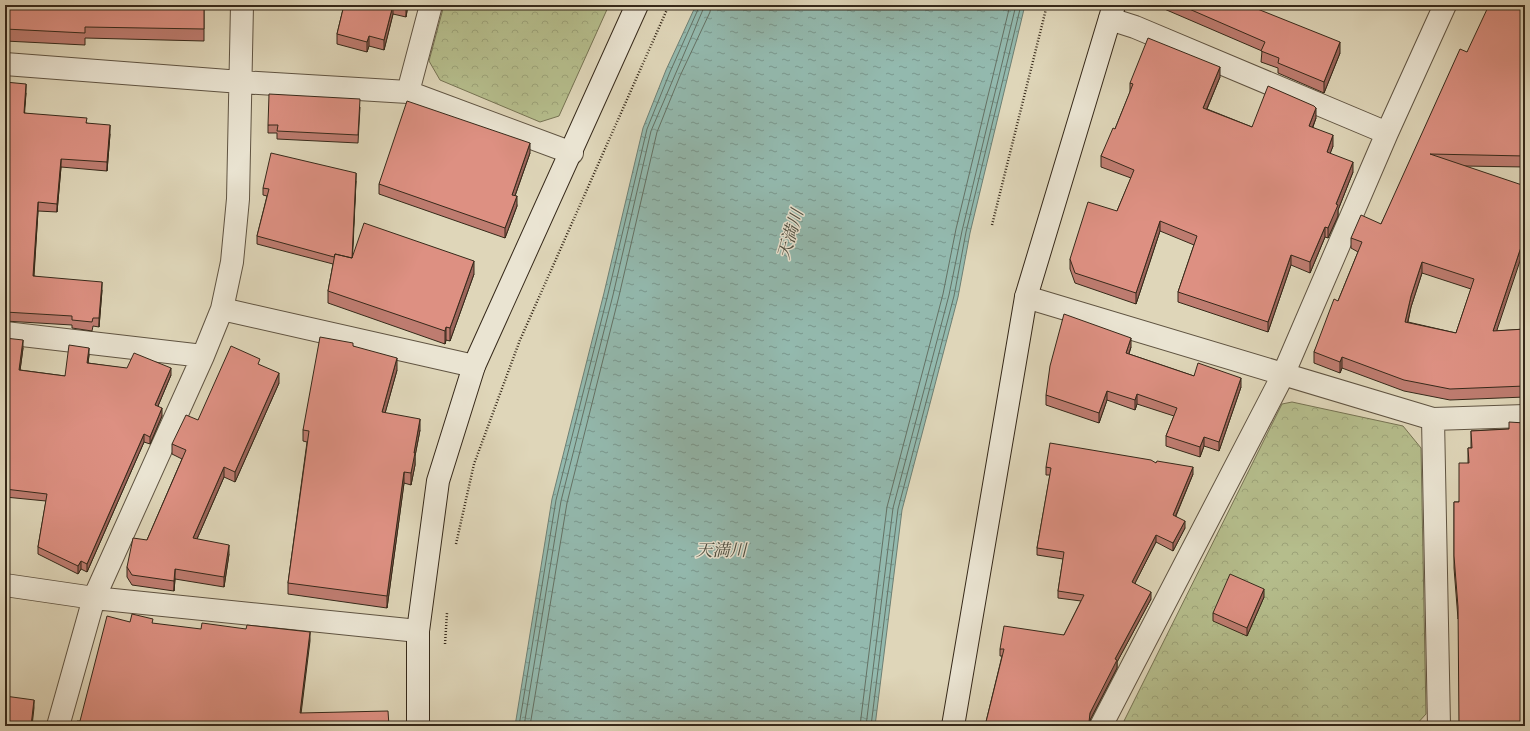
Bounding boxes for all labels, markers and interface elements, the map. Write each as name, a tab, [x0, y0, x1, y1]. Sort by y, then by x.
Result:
water label: 天満川	[772, 204, 809, 262]
water label: 天満川	[696, 539, 748, 561]

